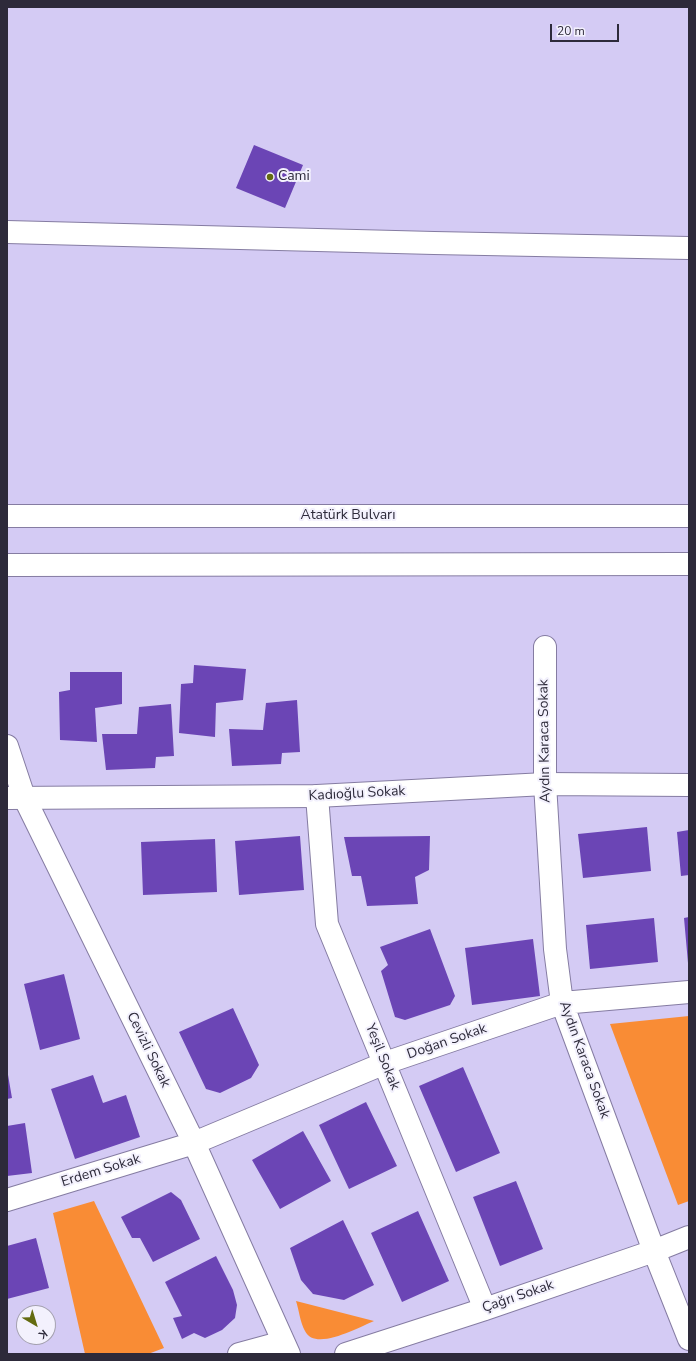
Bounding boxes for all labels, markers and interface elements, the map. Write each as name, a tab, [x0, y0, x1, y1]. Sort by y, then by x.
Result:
scale bar	[552, 16, 621, 42]
text: 20 m	[557, 23, 585, 39]
place label: Cami	[278, 169, 310, 185]
marker: Cami	[265, 172, 275, 182]
street label: Atatürk Bulvarı	[301, 508, 395, 524]
street label: Aydın Karaca Sokak	[536, 679, 554, 803]
street label: Kadıoğlu Sokak	[308, 783, 406, 805]
street label: Aydın Karaca Sokak	[555, 999, 613, 1121]
street label: Cevizli Sokak	[122, 1009, 174, 1091]
street label: Yeşil Sokak	[361, 1021, 403, 1093]
street label: Doğan Sokak	[405, 1021, 489, 1063]
street label: Erdem Sokak	[59, 1151, 143, 1191]
street label: Çağrı Sokak	[480, 1277, 556, 1317]
north arrow	[16, 1305, 56, 1345]
text: K	[36, 1326, 51, 1342]

